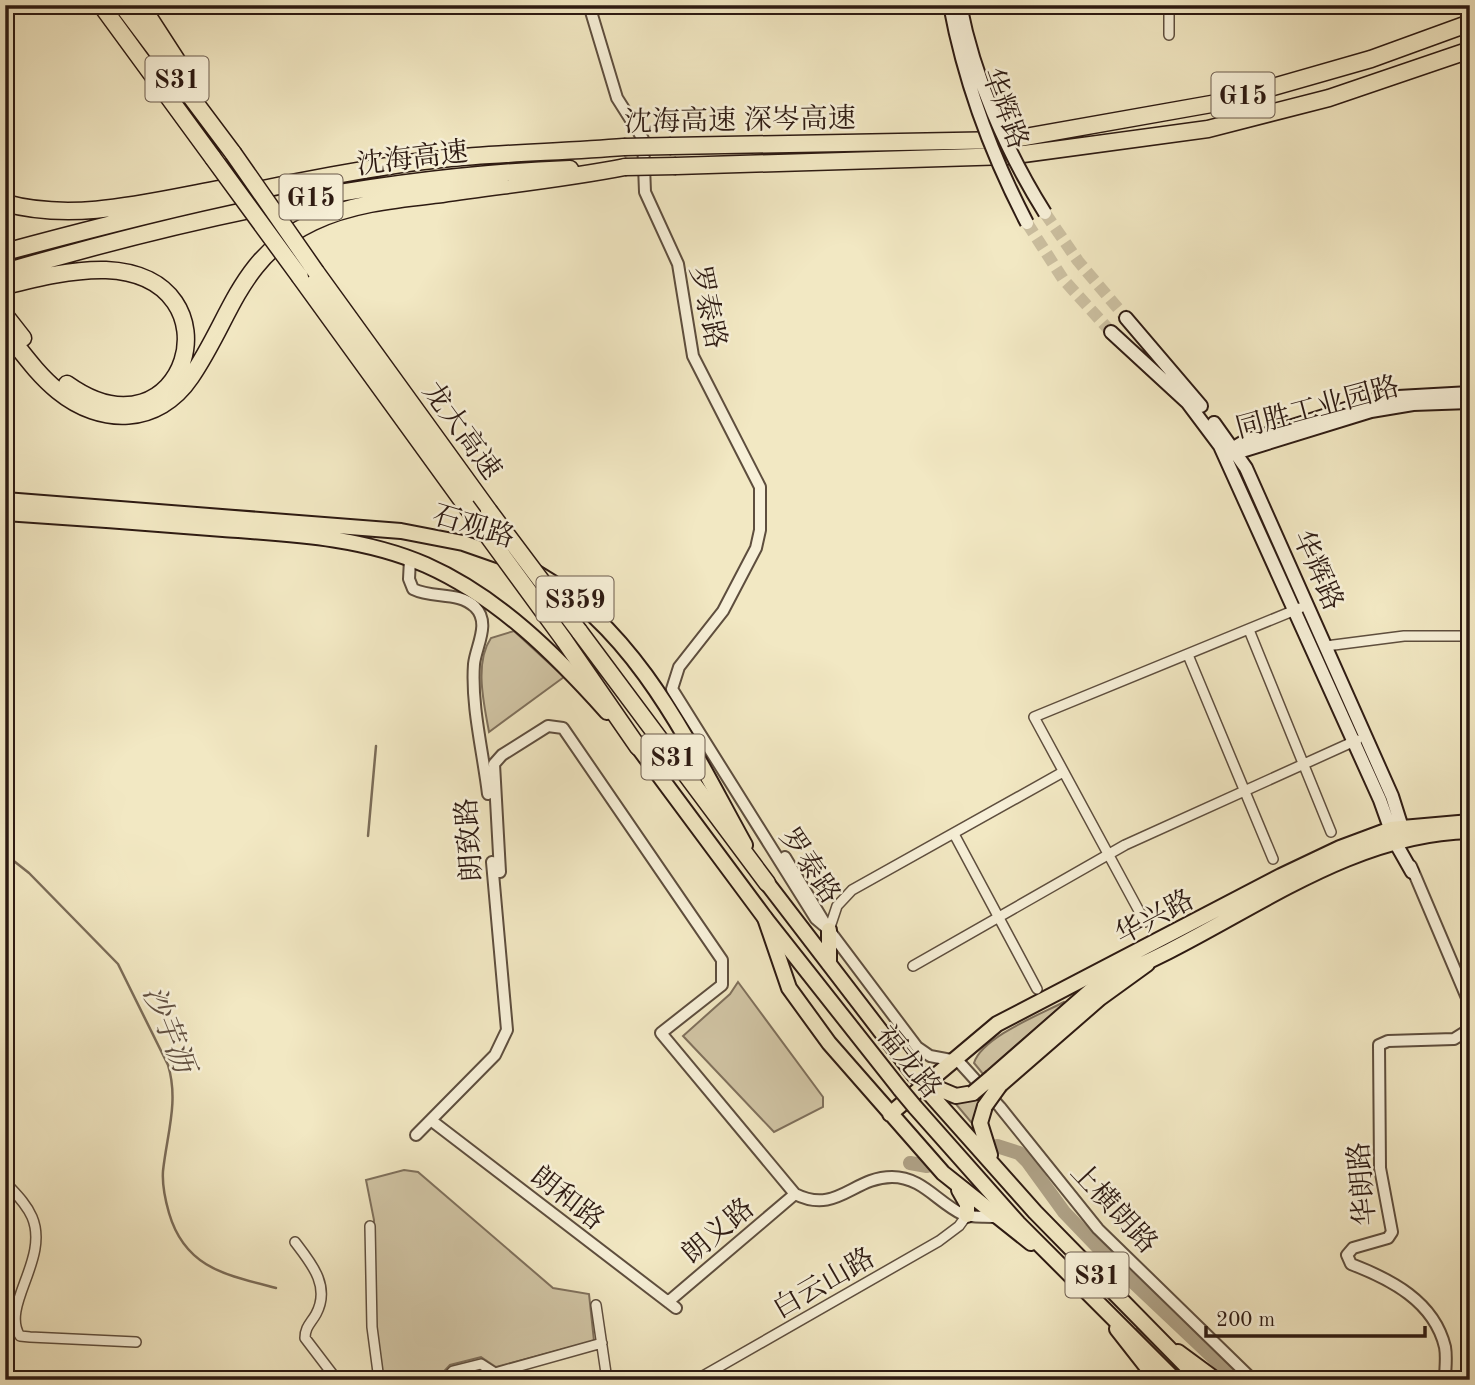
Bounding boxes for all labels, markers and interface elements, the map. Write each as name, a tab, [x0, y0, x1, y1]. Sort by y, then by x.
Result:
road number: S31	[146, 57, 208, 102]
street label: 华辉路	[976, 64, 1034, 153]
road number: G15	[1212, 72, 1274, 118]
street label: 沈海高速 深岑高速	[624, 103, 856, 138]
street label: 沈海高速	[355, 136, 470, 181]
road number: G15	[280, 174, 342, 220]
street label: 罗泰路	[684, 263, 731, 352]
street label: 同胜工业园路	[1232, 371, 1403, 444]
street label: 龙大高速	[416, 376, 507, 485]
street label: 石观路	[429, 499, 518, 554]
street label: 华辉路	[1286, 526, 1349, 615]
road number: S359	[536, 576, 614, 622]
road number: S31	[642, 734, 704, 779]
street label: 朗致路	[451, 797, 488, 883]
street label: 罗泰路	[773, 822, 846, 909]
street label: 华兴路	[1110, 884, 1199, 951]
water label: 沙芋沥	[136, 981, 203, 1082]
street label: 福龙路	[870, 1020, 947, 1104]
street label: 华朗路	[1343, 1141, 1382, 1227]
street label: 上横朗路	[1064, 1156, 1163, 1260]
street label: 朗和路	[524, 1160, 610, 1236]
street label: 朗义路	[676, 1192, 760, 1270]
street label: 白云山路	[767, 1242, 880, 1325]
road number: S31	[1066, 1252, 1128, 1298]
scale bar	[1206, 1294, 1424, 1338]
text: 200 m	[1216, 1310, 1275, 1331]

